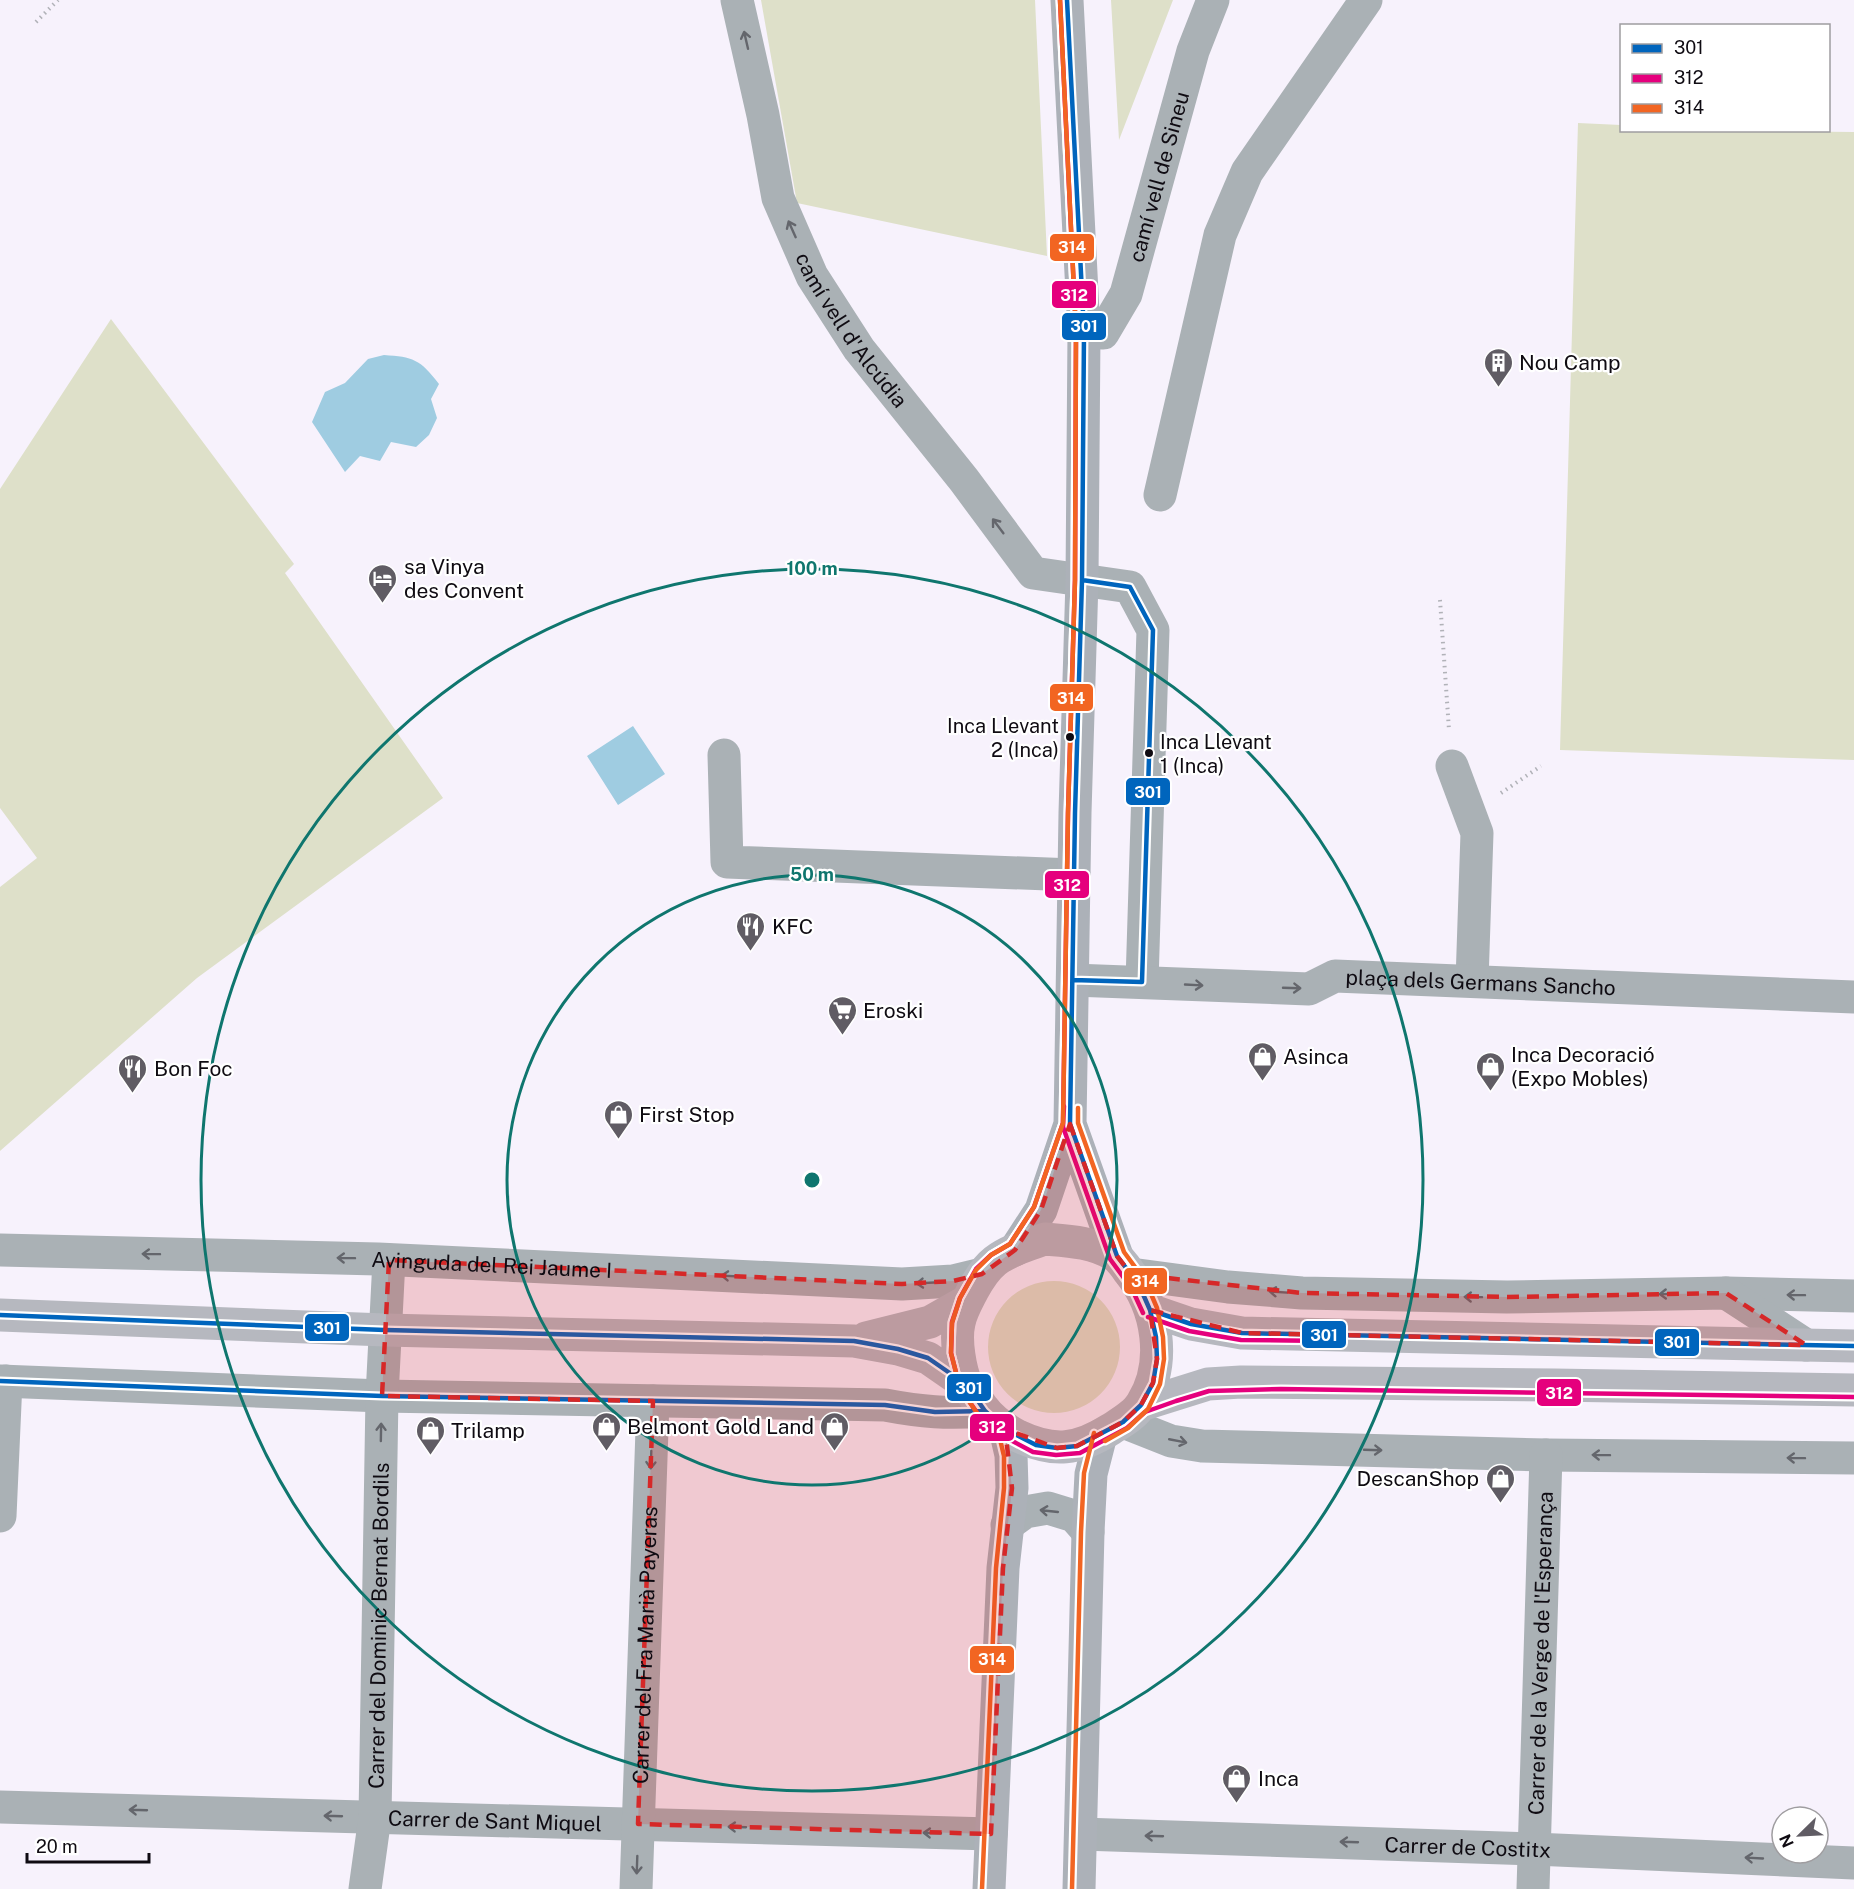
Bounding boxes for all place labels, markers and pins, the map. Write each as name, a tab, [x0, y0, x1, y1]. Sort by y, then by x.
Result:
building icon: Nou Camp	[1482, 346, 1514, 388]
place label: Nou Camp	[1519, 350, 1620, 375]
place label: sa Vinya des Convent	[404, 554, 524, 603]
hotel icon: sa Vinya des Convent	[367, 562, 399, 604]
place label: Inca Llevant 2 (Inca)	[947, 714, 1059, 762]
place label: Inca Llevant 1 (Inca)	[1160, 730, 1272, 778]
marker: Inca Llevant 2 (Inca)	[1064, 731, 1076, 743]
marker: Inca Llevant 1 (Inca)	[1143, 747, 1155, 759]
restaurant icon: KFC	[735, 910, 767, 952]
place label: KFC	[772, 914, 813, 939]
supermarket icon: Eroski	[826, 994, 858, 1036]
place label: Eroski	[863, 998, 923, 1023]
shop icon: Asinca	[1246, 1040, 1278, 1082]
place label: Inca Decoració (Expo Mobles)	[1511, 1042, 1655, 1091]
place label: Asinca	[1283, 1044, 1349, 1069]
shop icon: Inca Decoració (Expo Mobles)	[1474, 1050, 1506, 1092]
restaurant icon: Bon Foc	[117, 1052, 149, 1094]
place label: Bon Foc	[154, 1056, 233, 1081]
shop icon: First Stop	[602, 1098, 634, 1140]
place label: First Stop	[639, 1102, 735, 1127]
centre of rings	[802, 1170, 822, 1190]
shop icon: Belmont	[590, 1410, 622, 1452]
shop icon: Gold Land	[819, 1410, 851, 1452]
shop icon: Trilamp	[414, 1414, 446, 1456]
place label: Belmont	[627, 1414, 709, 1439]
place label: Gold Land	[715, 1414, 814, 1439]
place label: Trilamp	[451, 1418, 525, 1443]
shop icon: DescanShop	[1484, 1462, 1516, 1504]
place label: DescanShop	[1356, 1466, 1479, 1491]
shop icon: Inca	[1221, 1762, 1253, 1804]
place label: Inca	[1258, 1766, 1299, 1791]

